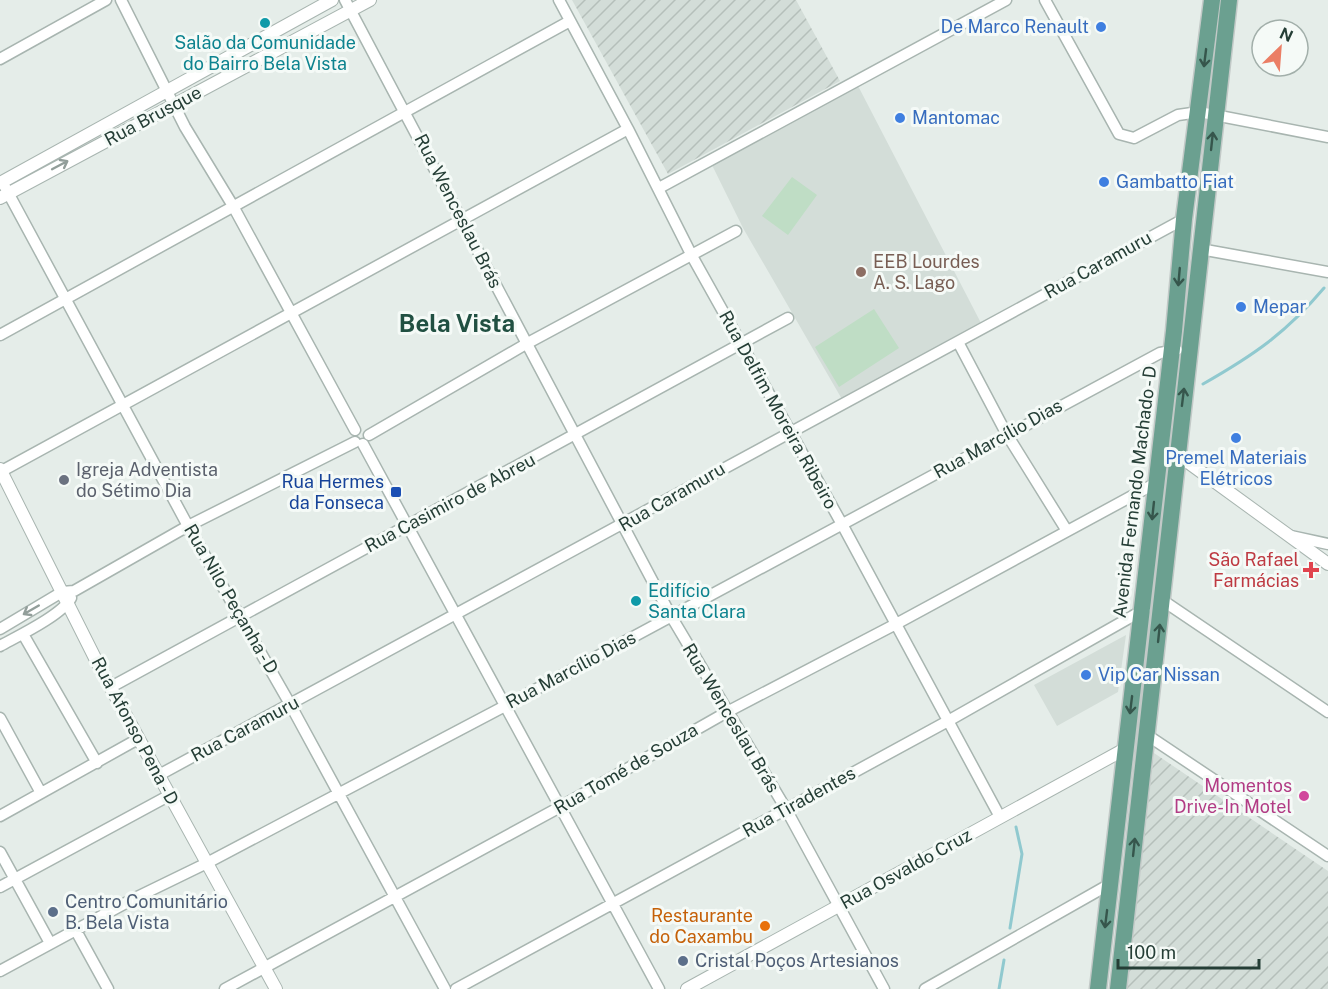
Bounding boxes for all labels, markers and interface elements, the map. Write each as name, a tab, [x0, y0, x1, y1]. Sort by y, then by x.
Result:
marker: Salão da Comunidade do Bairro Bela Vista	[258, 16, 272, 30]
place label: De Marco Renault	[940, 16, 1089, 37]
north arrow	[1250, 18, 1310, 78]
marker: De Marco Renault	[1094, 20, 1108, 34]
text: N	[1276, 24, 1296, 46]
place label: Salão da Comunidade do Bairro Bela Vista	[174, 32, 356, 74]
one-way arrow	[1199, 48, 1210, 68]
street label: Rua Brusque	[101, 81, 205, 150]
place label: Mantomac	[912, 107, 1000, 128]
marker: Mantomac	[893, 111, 907, 125]
street label: Rua Wenceslau Brás	[410, 130, 506, 291]
one-way arrow	[1206, 131, 1217, 151]
one-way arrow	[51, 159, 68, 171]
place label: Gambatto Fiat	[1116, 171, 1234, 192]
marker: Gambatto Fiat	[1097, 175, 1111, 189]
street label: Rua Caramuru	[1040, 226, 1155, 303]
place label: EEB Lourdes A. S. Lago	[873, 251, 980, 293]
marker: EEB Lourdes A. S. Lago	[854, 265, 868, 279]
one-way arrow	[1173, 266, 1184, 286]
place label: Mepar	[1253, 296, 1307, 317]
marker: Mepar	[1234, 300, 1248, 314]
street label: Rua Delfim Moreira Ribeiro	[715, 307, 842, 513]
district label: Bela Vista	[399, 309, 515, 337]
street label: Avenida Fernando Machado - D	[1109, 365, 1160, 619]
one-way arrow	[1178, 388, 1189, 408]
street label: Rua Marcílio Dias	[930, 395, 1066, 483]
marker: Premel Materiais Elétricos	[1229, 431, 1243, 445]
place label: Premel Materiais Elétricos	[1165, 447, 1307, 489]
street label: Rua Casimiro de Abreu	[361, 449, 539, 556]
street label: Rua Caramuru	[615, 458, 729, 535]
place label: Igreja Adventista do Sétimo Dia	[76, 459, 218, 501]
place label: Rua Hermes da Fonseca	[281, 471, 384, 513]
marker: Igreja Adventista do Sétimo Dia	[57, 473, 71, 487]
marker: Rua Hermes da Fonseca	[389, 485, 403, 499]
one-way arrow	[1147, 500, 1158, 520]
street label: Rua Nilo Peçanha - D	[180, 520, 283, 677]
place label: São Rafael Farmácias	[1208, 549, 1299, 591]
marker: São Rafael Farmácias	[1304, 563, 1318, 577]
place label: Edifício Santa Clara	[648, 580, 746, 622]
marker: Edifício Santa Clara	[629, 594, 643, 608]
one-way arrow	[23, 605, 40, 617]
one-way arrow	[1153, 623, 1164, 643]
street label: Rua Marcílio Dias	[502, 627, 639, 713]
street label: Rua Wenceslau Brás	[679, 639, 784, 796]
street label: Rua Afonso Pena - D	[88, 653, 183, 808]
place label: Vip Car Nissan	[1098, 664, 1220, 685]
marker: Vip Car Nissan	[1079, 668, 1093, 682]
street label: Rua Caramuru	[187, 691, 302, 766]
one-way arrow	[1125, 694, 1136, 714]
street label: Rua Tomé de Souza	[550, 719, 701, 818]
street label: Rua Tiradentes	[739, 762, 859, 841]
place label: Momentos Drive-In Motel	[1174, 775, 1292, 817]
marker: Momentos Drive-In Motel	[1297, 789, 1311, 803]
street label: Rua Osvaldo Cruz	[837, 824, 975, 913]
one-way arrow	[1129, 838, 1140, 858]
place label: Centro Comunitário B. Bela Vista	[65, 891, 228, 933]
marker: Centro Comunitário B. Bela Vista	[46, 905, 60, 919]
place label: Restaurante do Caxambu	[649, 905, 753, 947]
one-way arrow	[1100, 909, 1111, 929]
marker: Restaurante do Caxambu	[758, 919, 772, 933]
scale bar	[1118, 932, 1259, 970]
text: 100 m	[1127, 942, 1176, 963]
place label: Cristal Poços Artesianos	[695, 950, 899, 971]
marker: Cristal Poços Artesianos	[676, 954, 690, 968]

